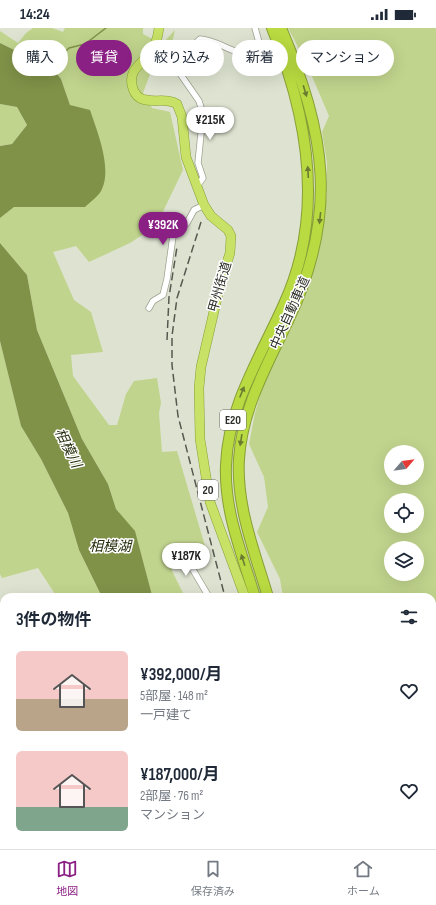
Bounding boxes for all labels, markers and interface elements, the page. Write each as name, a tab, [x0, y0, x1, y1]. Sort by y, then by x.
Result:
text: 14:24	[20, 5, 50, 24]
chip: 購入	[12, 40, 68, 76]
chip: 賃貸	[76, 40, 132, 76]
chip: 絞り込み	[140, 40, 224, 76]
chip: 新着	[232, 40, 288, 76]
chip: マンション	[296, 40, 394, 76]
one-way arrow	[302, 85, 308, 97]
pin: ¥215K	[182, 107, 238, 141]
text: ¥215K	[195, 112, 225, 128]
one-way arrow	[304, 166, 311, 178]
pin: ¥392K	[135, 212, 191, 246]
one-way arrow	[316, 212, 323, 225]
text: ¥392K	[148, 217, 178, 233]
street label: 甲州街道	[205, 260, 235, 314]
street label: 中央自動車道	[267, 274, 313, 352]
one-way arrow	[240, 386, 246, 398]
road number: E20	[220, 410, 246, 430]
water label: 相模川	[51, 425, 86, 472]
one-way arrow	[238, 434, 244, 446]
north arrow	[384, 445, 424, 485]
map controls	[384, 445, 424, 581]
road number: 20	[198, 480, 218, 500]
button: locate	[384, 493, 424, 533]
water label: 相模湖	[89, 538, 133, 555]
button: layers	[384, 541, 424, 581]
pin: ¥187K	[158, 543, 214, 577]
text: ¥187K	[171, 548, 201, 564]
one-way arrow	[240, 554, 246, 566]
icon: filters	[398, 606, 420, 628]
text: 3件の物件	[16, 610, 92, 630]
text: ¥392,000/月	[140, 665, 223, 685]
icon: home	[48, 667, 96, 715]
icon: heart	[398, 680, 420, 702]
text: 5部屋 · 148 m²	[140, 688, 208, 704]
text: 一戸建て	[140, 707, 192, 723]
text: ¥187,000/月	[140, 765, 220, 785]
icon: home	[48, 767, 96, 815]
icon: heart	[398, 780, 420, 802]
text: 2部屋 · 76 m²	[140, 788, 203, 804]
text: マンション	[140, 807, 205, 823]
tab: 地図	[56, 858, 78, 898]
tab: 保存済み	[191, 858, 235, 898]
tab: ホーム	[347, 858, 380, 898]

